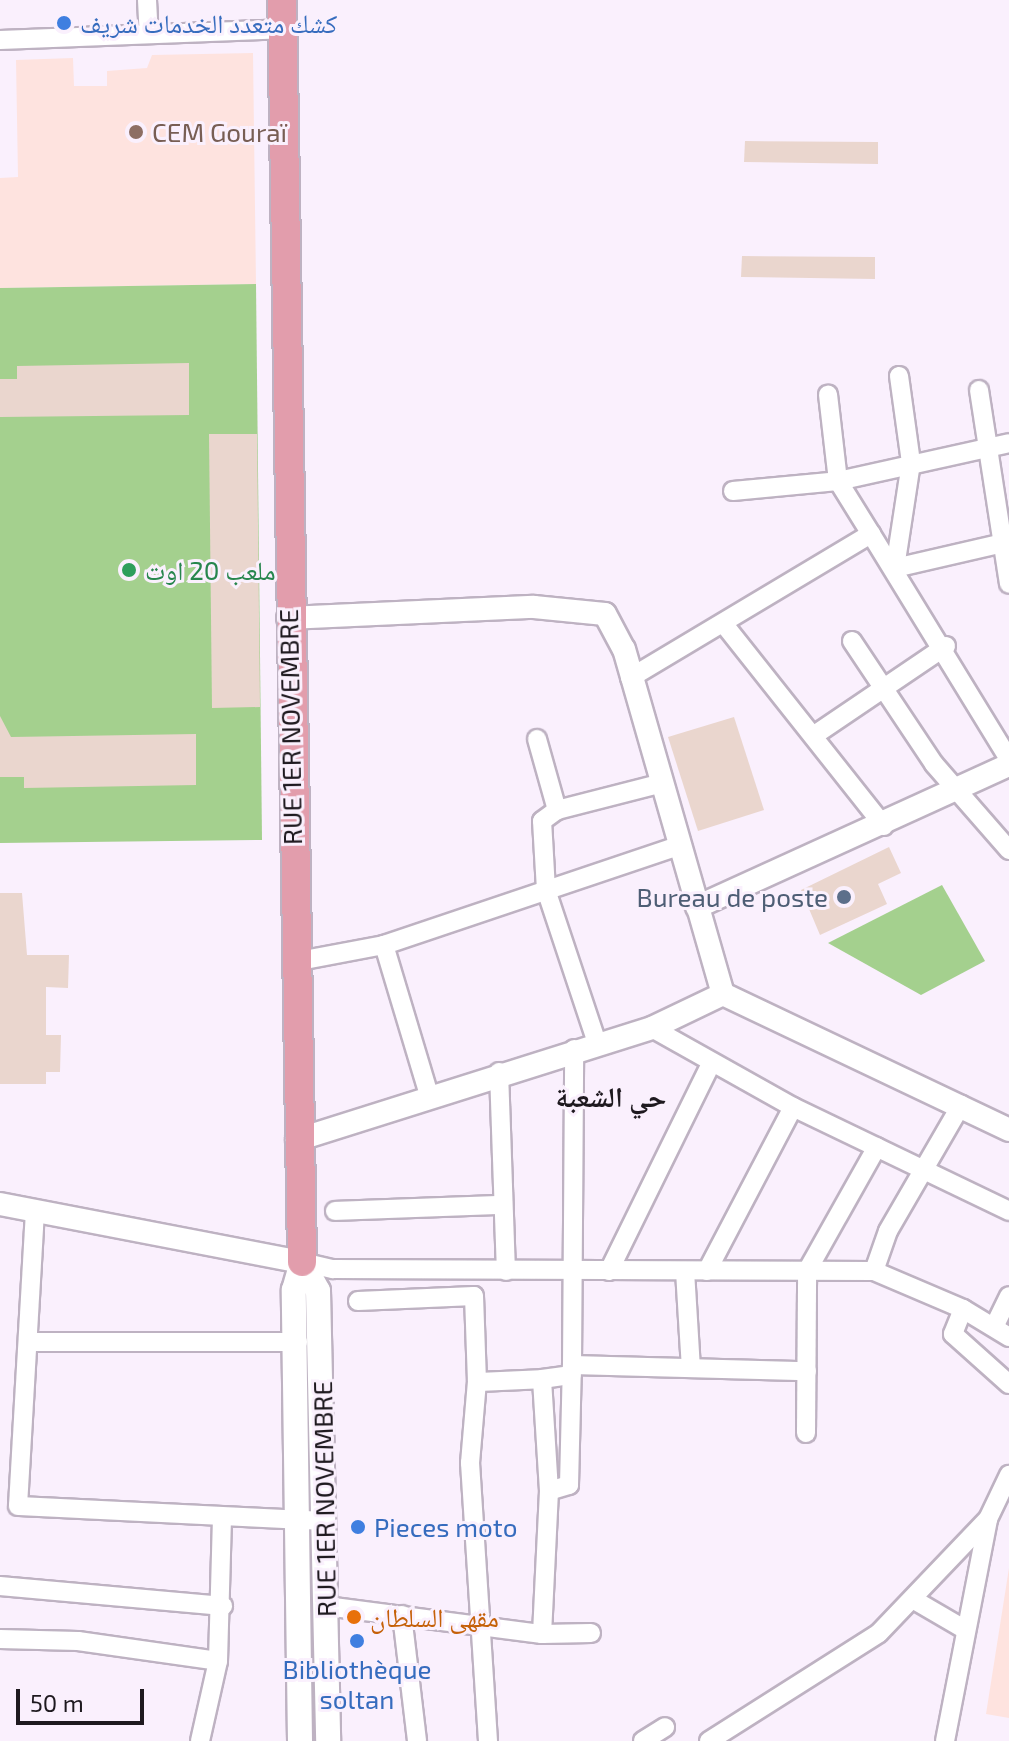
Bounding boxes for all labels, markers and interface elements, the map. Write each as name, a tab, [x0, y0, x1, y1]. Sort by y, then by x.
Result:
place label: كشك متعدد الخدمات شريف	[80, 7, 337, 39]
marker: كشك متعدد الخدمات شريف	[55, 14, 73, 32]
place label: CEM Gouraï	[152, 116, 287, 148]
marker: CEM Gouraï	[127, 123, 145, 141]
place label: ملعب 20 اوت	[145, 554, 276, 586]
marker: ملعب 20 اوت	[120, 561, 138, 579]
street label: RUE 1ER NOVEMBRE	[272, 609, 308, 845]
place label: Bureau de poste	[637, 881, 828, 913]
marker: Bureau de poste	[835, 888, 853, 906]
district label: حي الشعبة	[556, 1079, 666, 1113]
street label: RUE 1ER NOVEMBRE	[306, 1381, 342, 1617]
place label: Pieces moto	[374, 1511, 517, 1543]
marker: Pieces moto	[349, 1518, 367, 1536]
place label: مقهى السلطان	[370, 1601, 499, 1633]
marker: مقهى السلطان	[345, 1608, 363, 1626]
marker: Bibliothèque soltan	[348, 1632, 366, 1650]
place label: Bibliothèque soltan	[283, 1653, 431, 1714]
scale bar	[20, 1673, 148, 1723]
text: 50 m	[30, 1688, 84, 1717]

